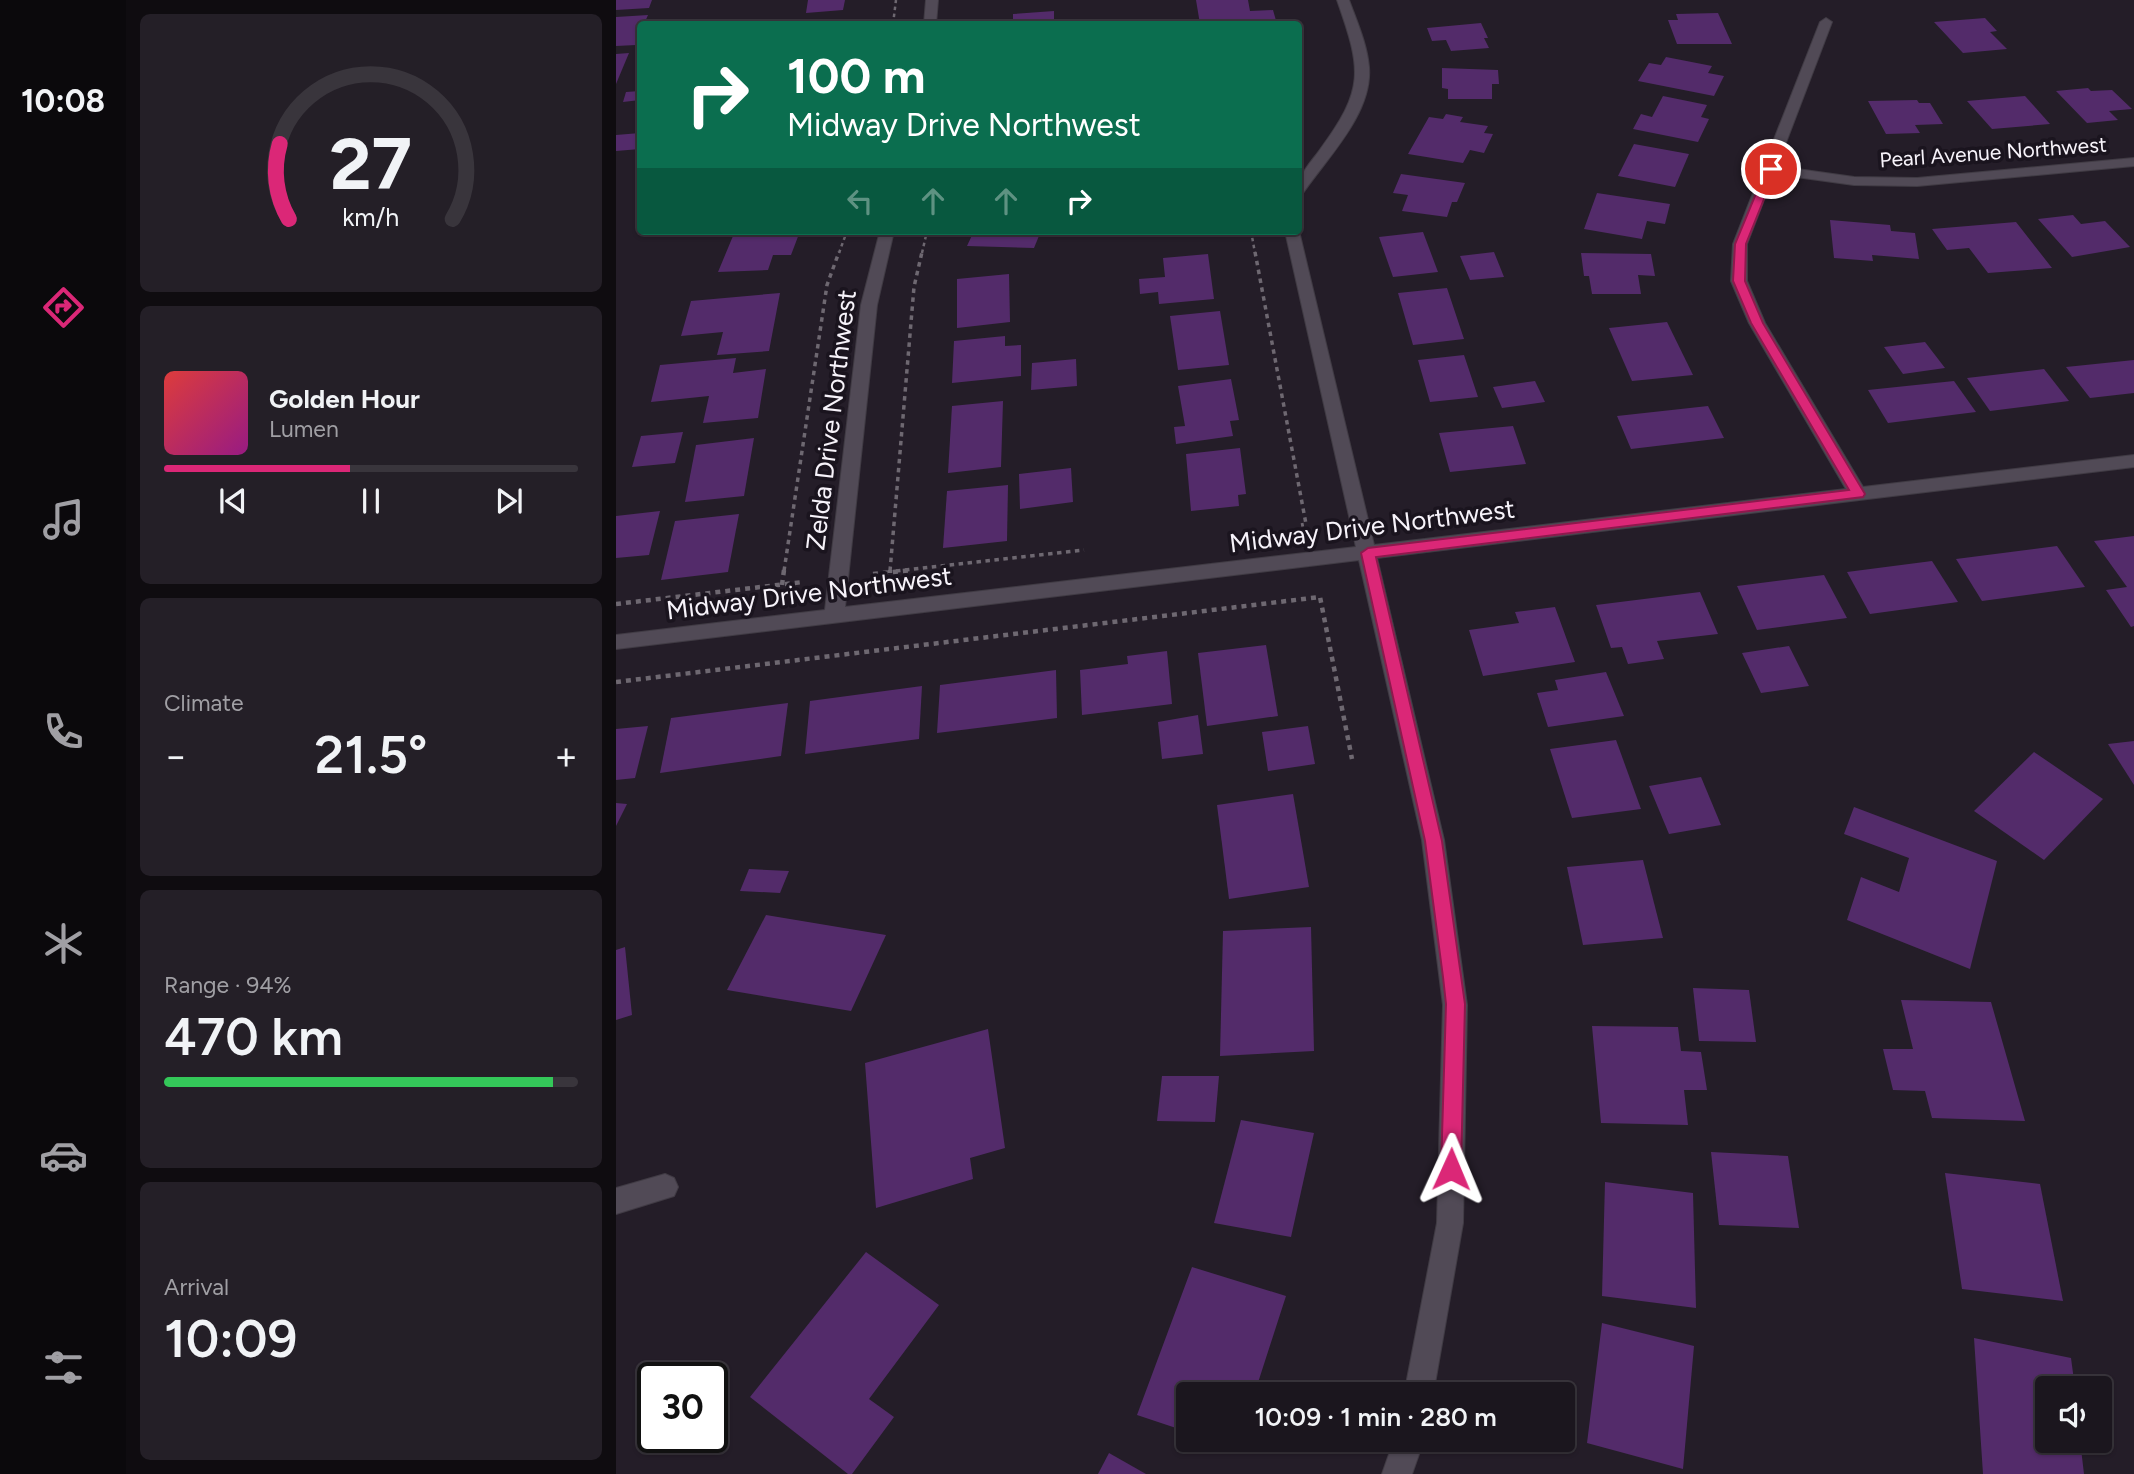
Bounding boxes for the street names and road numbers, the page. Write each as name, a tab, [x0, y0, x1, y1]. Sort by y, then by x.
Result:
street label: Pearl Avenue Northwest	[1879, 132, 2107, 172]
street label: Zelda Drive Northwest	[799, 288, 863, 552]
street label: Midway Drive Northwest	[1227, 493, 1517, 559]
street label: Midway Drive Northwest	[664, 560, 954, 626]

